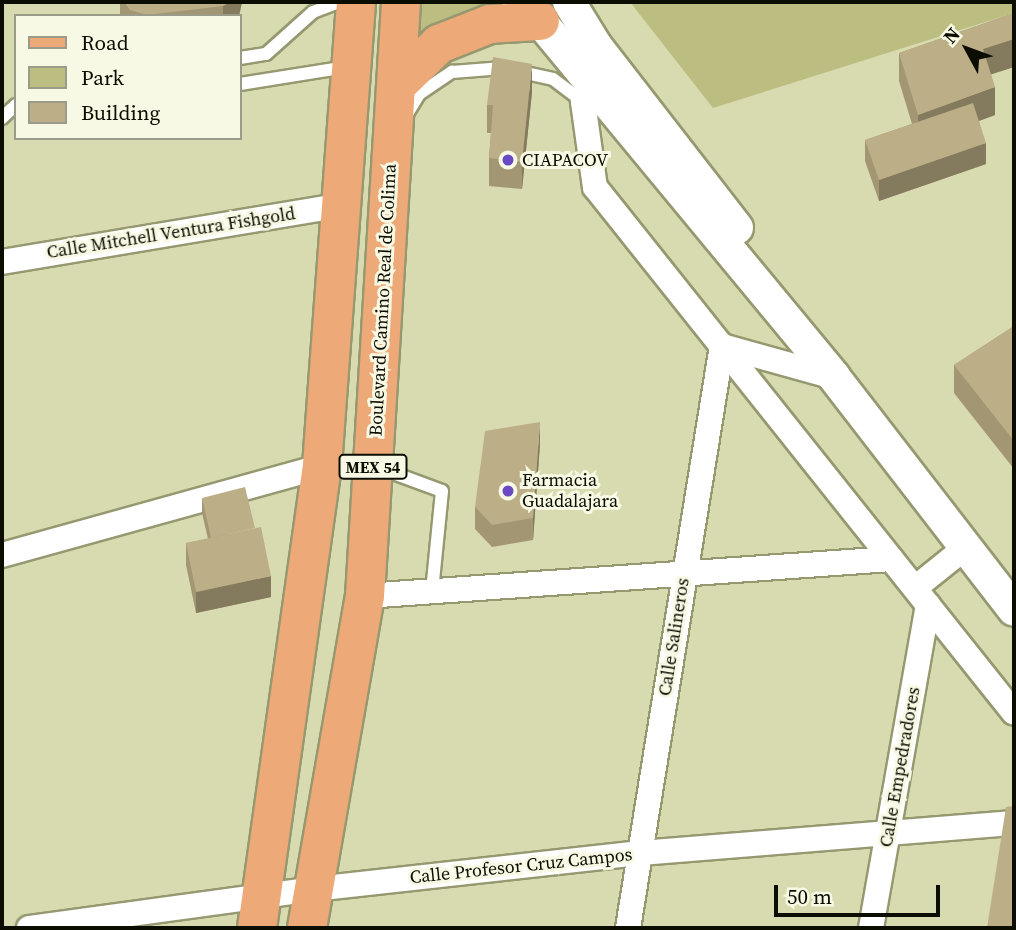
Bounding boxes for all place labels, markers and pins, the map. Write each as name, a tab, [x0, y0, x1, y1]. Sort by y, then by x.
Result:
place label: CIAPACOV	[522, 149, 608, 171]
marker: CIAPACOV	[500, 152, 516, 168]
place label: Farmacia Guadalajara	[522, 470, 618, 512]
marker: Farmacia Guadalajara	[500, 483, 516, 499]

